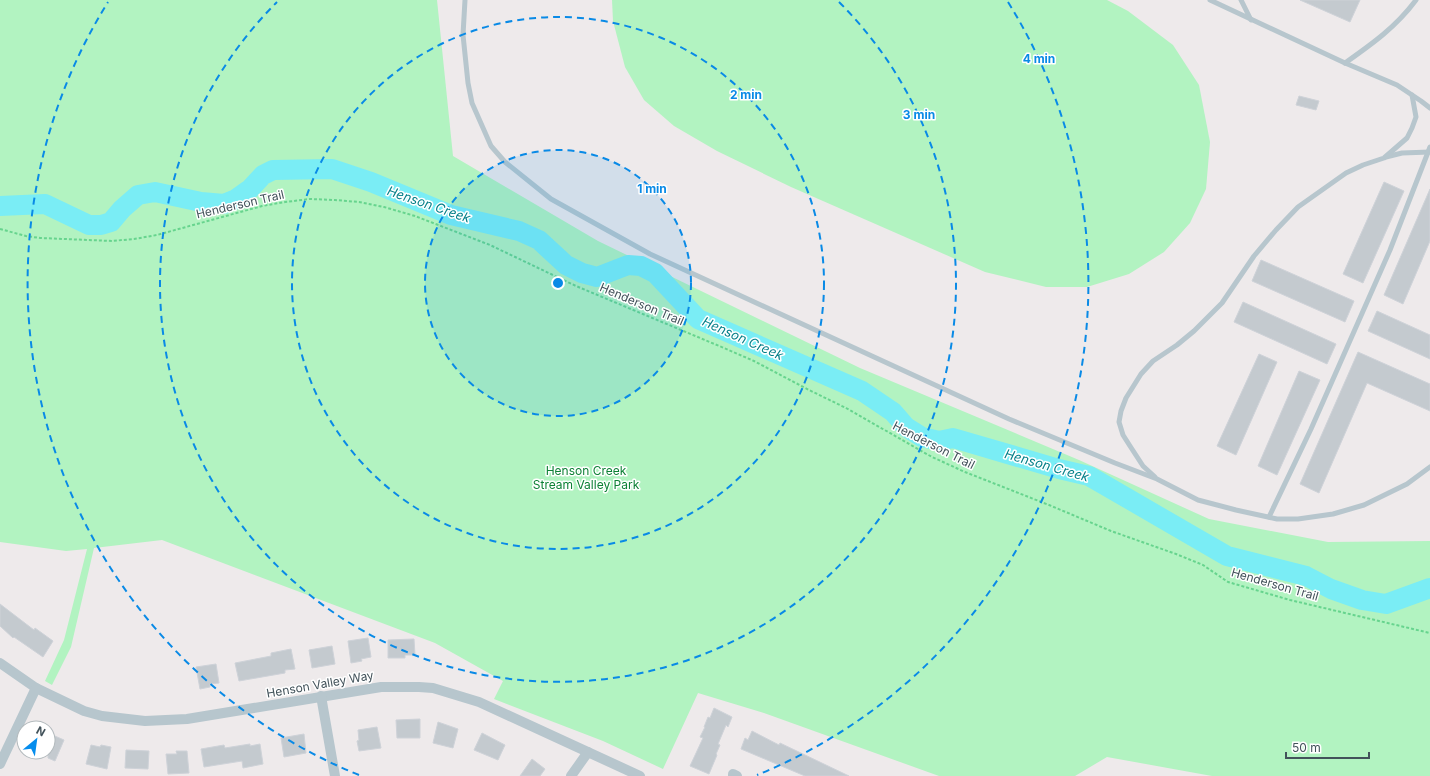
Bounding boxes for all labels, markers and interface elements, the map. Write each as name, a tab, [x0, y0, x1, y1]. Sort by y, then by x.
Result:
text: 4 min	[1023, 51, 1055, 66]
text: 2 min	[730, 87, 762, 102]
text: 3 min	[903, 107, 935, 122]
text: 1 min	[637, 181, 667, 196]
water label: Henson Creek	[385, 182, 474, 226]
street label: Henderson Trail	[194, 187, 286, 221]
centre of rings	[551, 276, 565, 290]
street label: Henderson Trail	[598, 280, 686, 328]
water label: Henson Creek	[700, 313, 787, 363]
street label: Henderson Trail	[890, 418, 978, 472]
water label: Henson Creek	[1003, 445, 1092, 485]
park label: Henson Creek Stream Valley Park	[533, 463, 640, 492]
street label: Henderson Trail	[1230, 564, 1320, 604]
street label: Henson Valley Way	[265, 667, 375, 701]
north arrow	[16, 720, 56, 760]
text: N	[34, 723, 48, 739]
scale bar	[1286, 734, 1369, 760]
text: 50 m	[1292, 740, 1321, 755]

